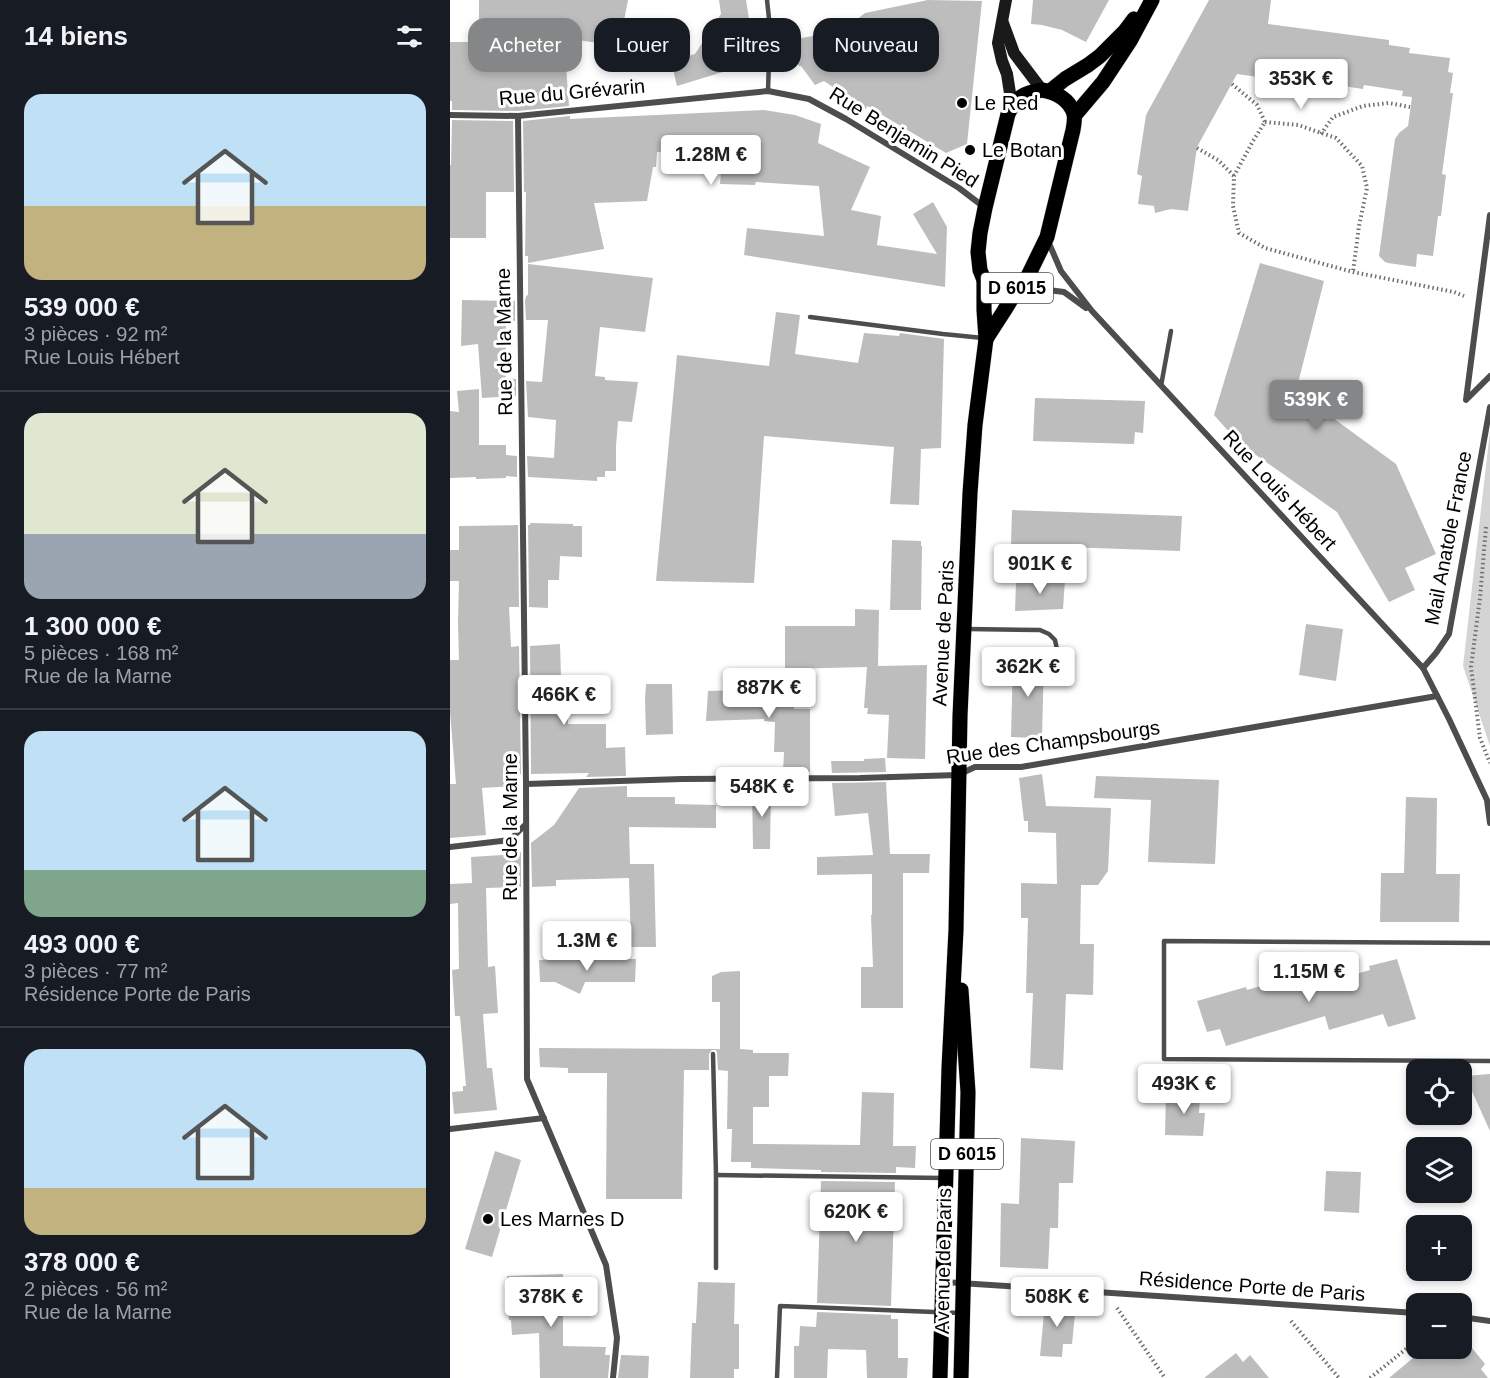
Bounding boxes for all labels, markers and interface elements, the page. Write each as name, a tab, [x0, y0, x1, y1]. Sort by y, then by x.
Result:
chip: Acheter	[468, 18, 582, 72]
chip: Louer	[594, 18, 690, 72]
chip: Filtres	[702, 18, 801, 72]
chip: Nouveau	[813, 18, 939, 72]
icon: filters	[393, 20, 426, 53]
text: 14 biens	[24, 21, 128, 51]
pin: 353K €	[1252, 59, 1350, 110]
text: 353K €	[1269, 67, 1333, 89]
street label: Rue du Grévarin	[498, 75, 646, 109]
street label: Rue Benjamin Pied	[826, 82, 982, 192]
place label: Le Red	[974, 92, 1039, 114]
marker: Le Red	[955, 96, 969, 110]
icon: home	[171, 133, 279, 241]
pin: 1.28M €	[656, 135, 766, 186]
place label: Le Botan	[982, 139, 1062, 161]
text: 1.28M €	[675, 143, 747, 165]
marker: Le Botan	[963, 143, 977, 157]
street label: Rue de la Marne	[492, 268, 516, 416]
road number: D 6015	[981, 273, 1053, 303]
text: 539 000 €	[24, 292, 140, 322]
text: 3 pièces · 92 m²	[24, 323, 167, 345]
text: Rue Louis Hébert	[24, 346, 180, 368]
pin: 539K €	[1267, 380, 1365, 431]
text: 539K €	[1284, 388, 1348, 410]
street label: Rue Louis Hébert	[1219, 426, 1341, 555]
street label: Mail Anatole France	[1420, 449, 1476, 627]
icon: home	[171, 452, 279, 560]
pin: 901K €	[991, 544, 1089, 595]
text: 901K €	[1008, 552, 1072, 574]
street label: Avenue de Paris	[928, 559, 958, 707]
text: 1 300 000 €	[24, 611, 161, 641]
text: 5 pièces · 168 m²	[24, 642, 179, 664]
pin: 362K €	[979, 647, 1077, 698]
text: 362K €	[996, 655, 1060, 677]
text: Rue de la Marne	[24, 665, 172, 687]
pin: 887K €	[720, 668, 818, 719]
pin: 466K €	[515, 675, 613, 726]
text: 887K €	[737, 676, 801, 698]
text: 466K €	[532, 683, 596, 705]
street label: Rue des Champsbourgs	[945, 716, 1161, 768]
street label: Rue de la Marne	[499, 753, 521, 901]
pin: 548K €	[713, 767, 811, 818]
icon: home	[171, 770, 279, 878]
text: 548K €	[730, 775, 794, 797]
pin: 1.3M €	[538, 921, 636, 972]
text: 493 000 €	[24, 929, 140, 959]
text: 1.3M €	[556, 929, 618, 951]
pin: 1.15M €	[1254, 952, 1364, 1003]
text: 3 pièces · 77 m²	[24, 960, 167, 982]
text: 1.15M €	[1273, 960, 1345, 982]
text: Résidence Porte de Paris	[24, 983, 251, 1005]
map controls	[1406, 1059, 1472, 1359]
button: locate	[1406, 1059, 1472, 1125]
pin: 493K €	[1135, 1064, 1233, 1115]
text: 493K €	[1152, 1072, 1216, 1094]
icon: home	[171, 1088, 279, 1196]
button: layers	[1406, 1137, 1472, 1203]
road number: D 6015	[931, 1139, 1003, 1169]
street label: Avenue de Paris	[931, 1188, 955, 1334]
pin: 620K €	[807, 1192, 905, 1243]
text: 620K €	[824, 1200, 888, 1222]
place label: Les Marnes D	[500, 1208, 625, 1230]
marker: Les Marnes D	[481, 1212, 495, 1226]
button: +	[1406, 1215, 1472, 1281]
text: 378 000 €	[24, 1247, 140, 1277]
street label: Résidence Porte de Paris	[1138, 1267, 1366, 1305]
pin: 378K €	[502, 1277, 600, 1328]
pin: 508K €	[1008, 1277, 1106, 1328]
text: 2 pièces · 56 m²	[24, 1278, 167, 1300]
text: 378K €	[519, 1285, 583, 1307]
text: 508K €	[1025, 1285, 1089, 1307]
button: −	[1406, 1293, 1472, 1359]
text: Rue de la Marne	[24, 1301, 172, 1323]

